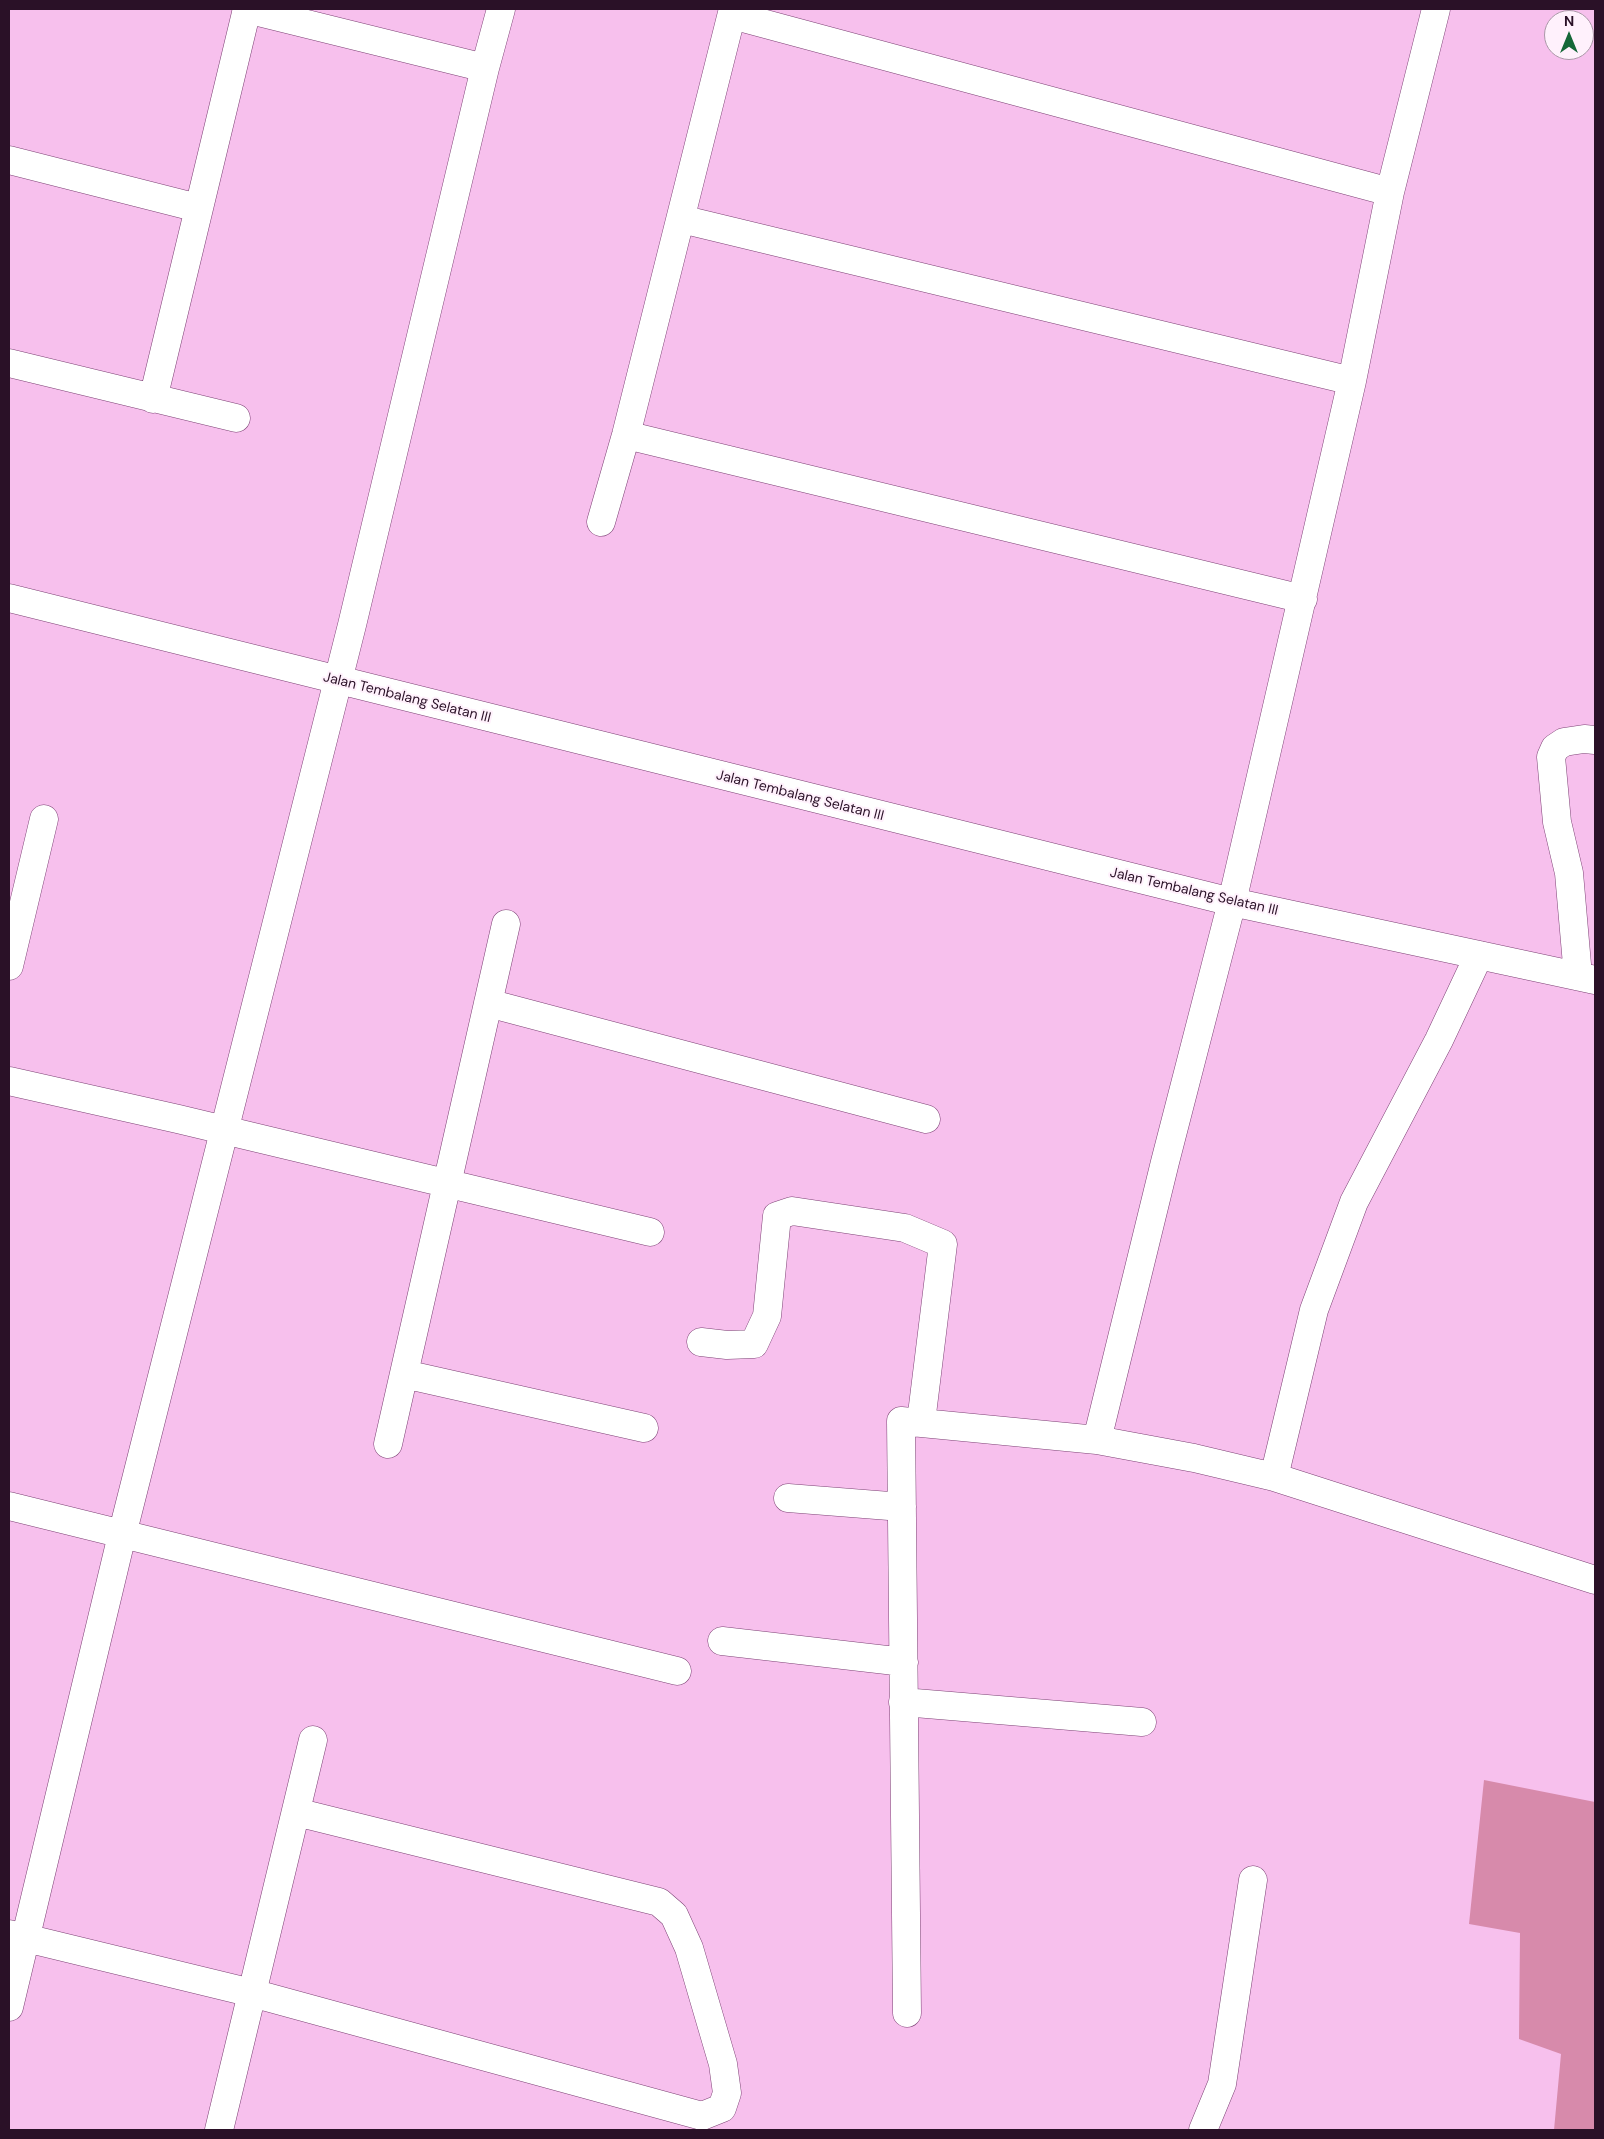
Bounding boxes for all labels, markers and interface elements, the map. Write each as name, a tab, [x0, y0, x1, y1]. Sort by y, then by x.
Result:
north arrow	[1544, 10, 1594, 60]
text: N	[1564, 12, 1574, 30]
street label: Jalan Tembalang Selatan III	[321, 669, 493, 727]
street label: Jalan Tembalang Selatan III	[714, 767, 886, 825]
street label: Jalan Tembalang Selatan III	[1108, 864, 1280, 920]

